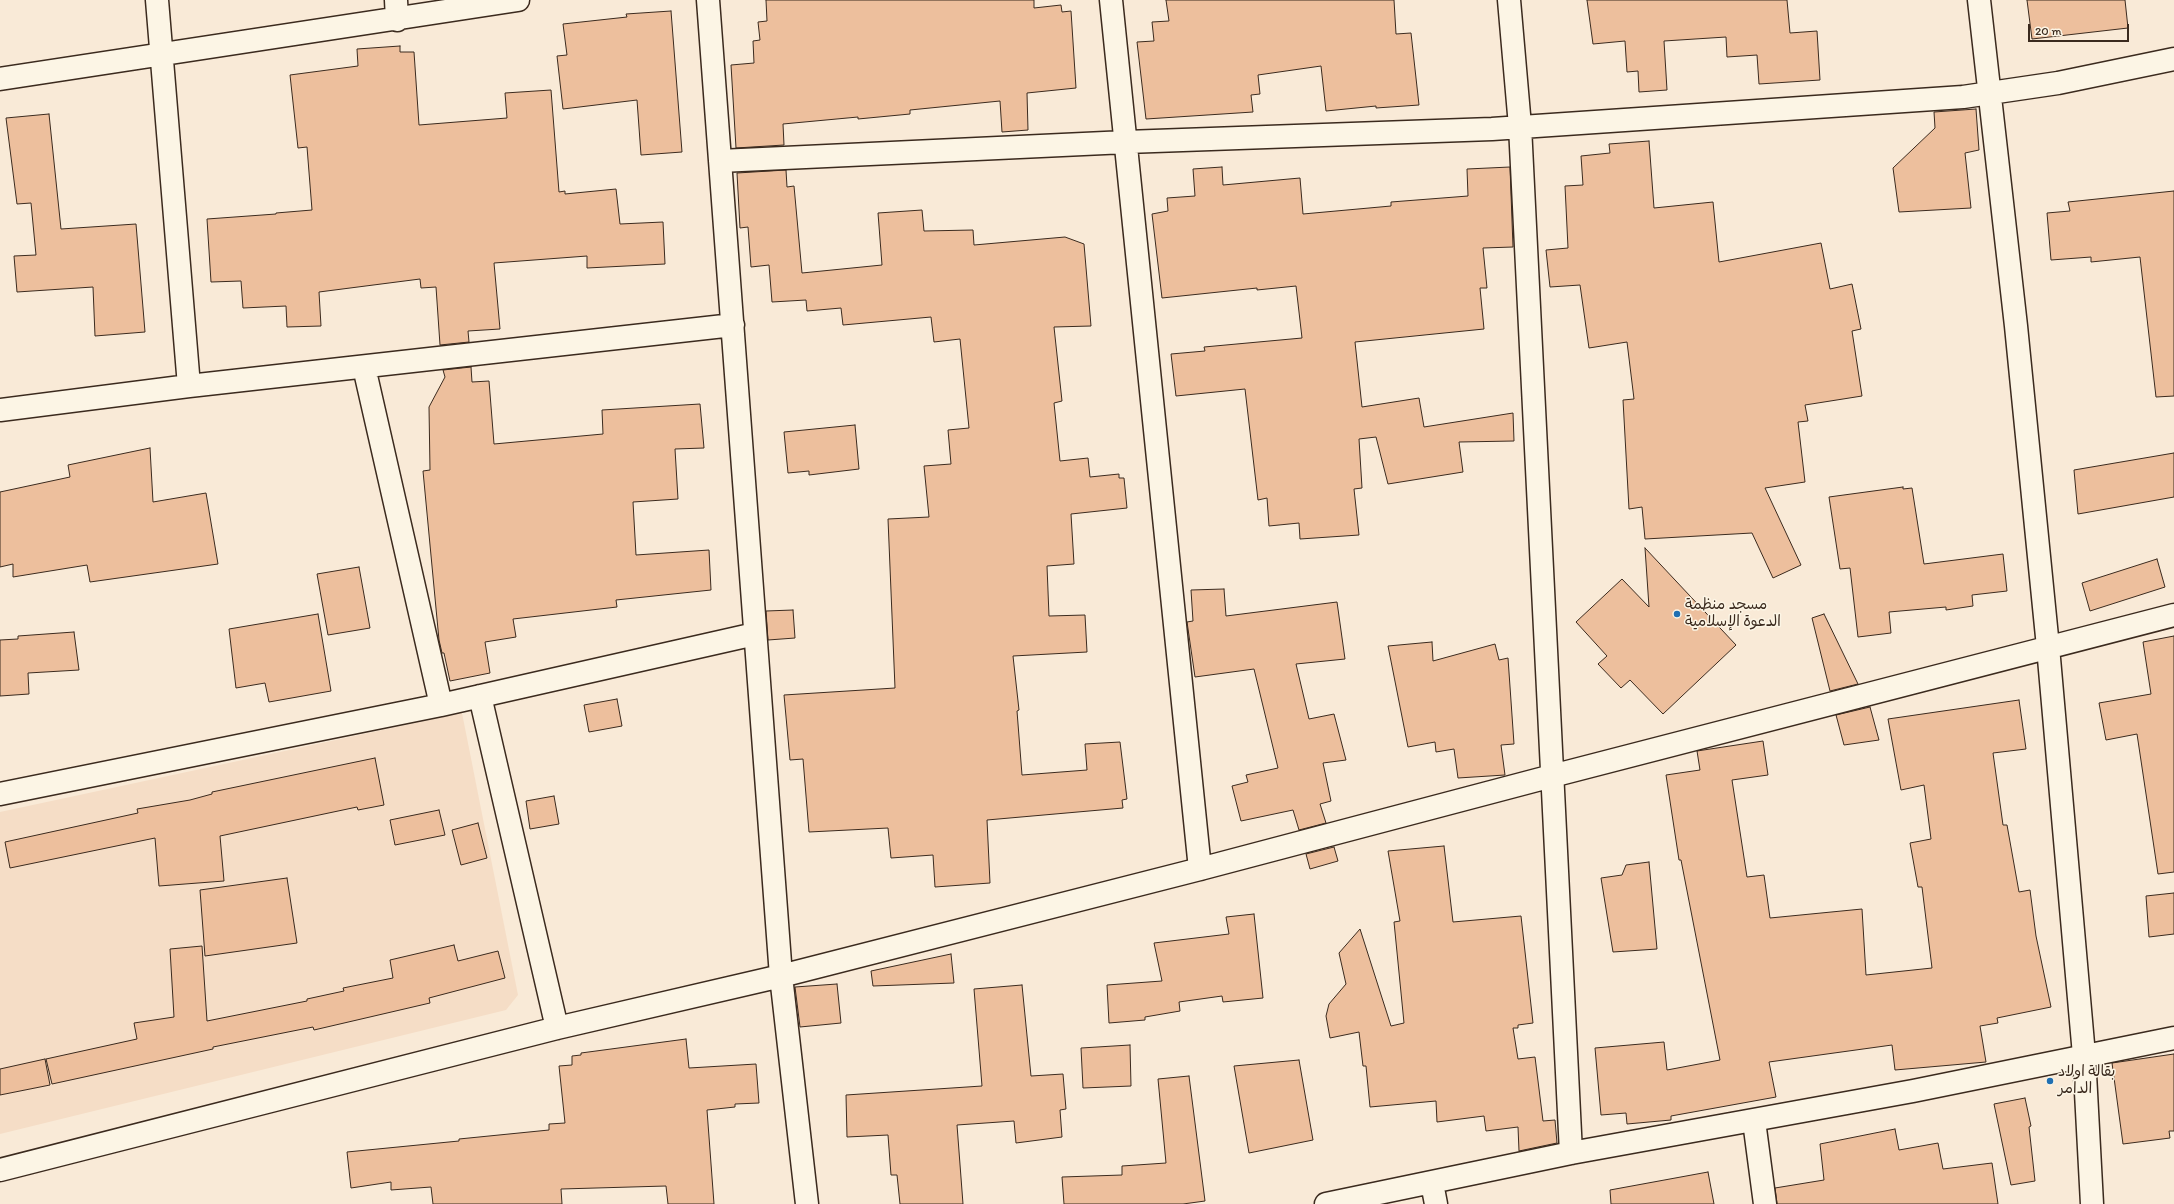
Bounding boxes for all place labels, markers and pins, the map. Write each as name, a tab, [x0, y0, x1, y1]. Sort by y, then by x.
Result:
place label: مسجد منظمة الدعوة الإسلامية	[1685, 596, 1781, 631]
marker: مسجد منظمة الدعوة الإسلامية	[1672, 609, 1682, 619]
place label: بقالة اولاد الدامر	[2058, 1063, 2115, 1098]
marker: بقالة اولاد الدامر	[2045, 1076, 2055, 1086]

